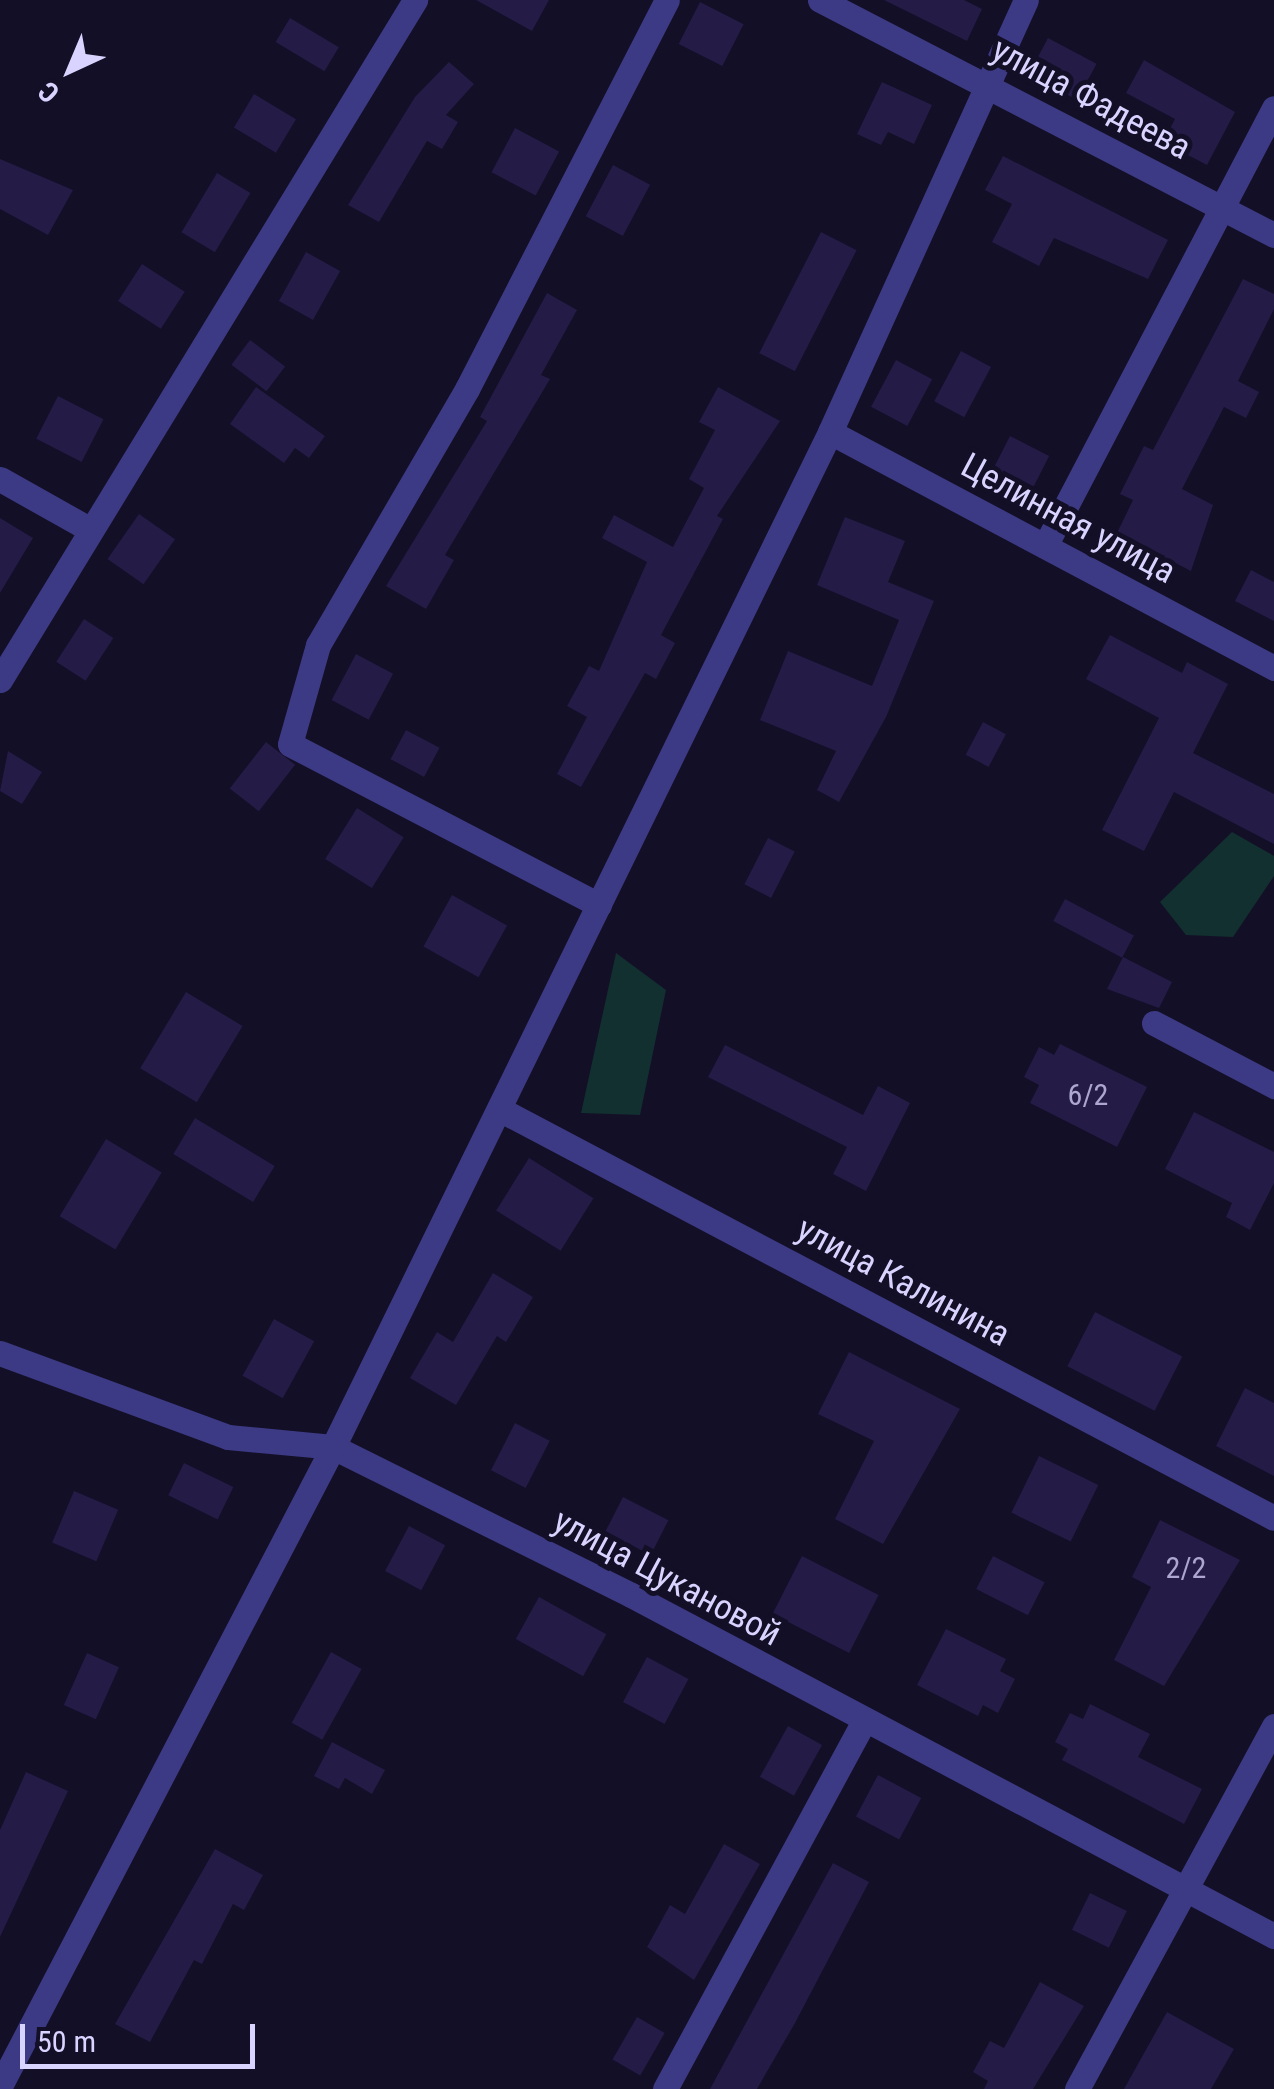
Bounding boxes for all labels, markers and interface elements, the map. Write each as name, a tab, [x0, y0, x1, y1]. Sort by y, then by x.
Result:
north arrow	[20, 20, 120, 120]
street label: улица Фадеева	[984, 29, 1198, 169]
text: С	[32, 75, 66, 109]
street label: Целинная улица	[954, 445, 1182, 593]
house number: 6/2	[1068, 1077, 1108, 1113]
street label: улица Калинина	[789, 1208, 1017, 1356]
street label: улица Цукановой	[546, 1500, 788, 1656]
house number: 2/2	[1166, 1550, 1206, 1586]
scale bar	[25, 2004, 260, 2066]
text: 50 m	[37, 2024, 96, 2059]

